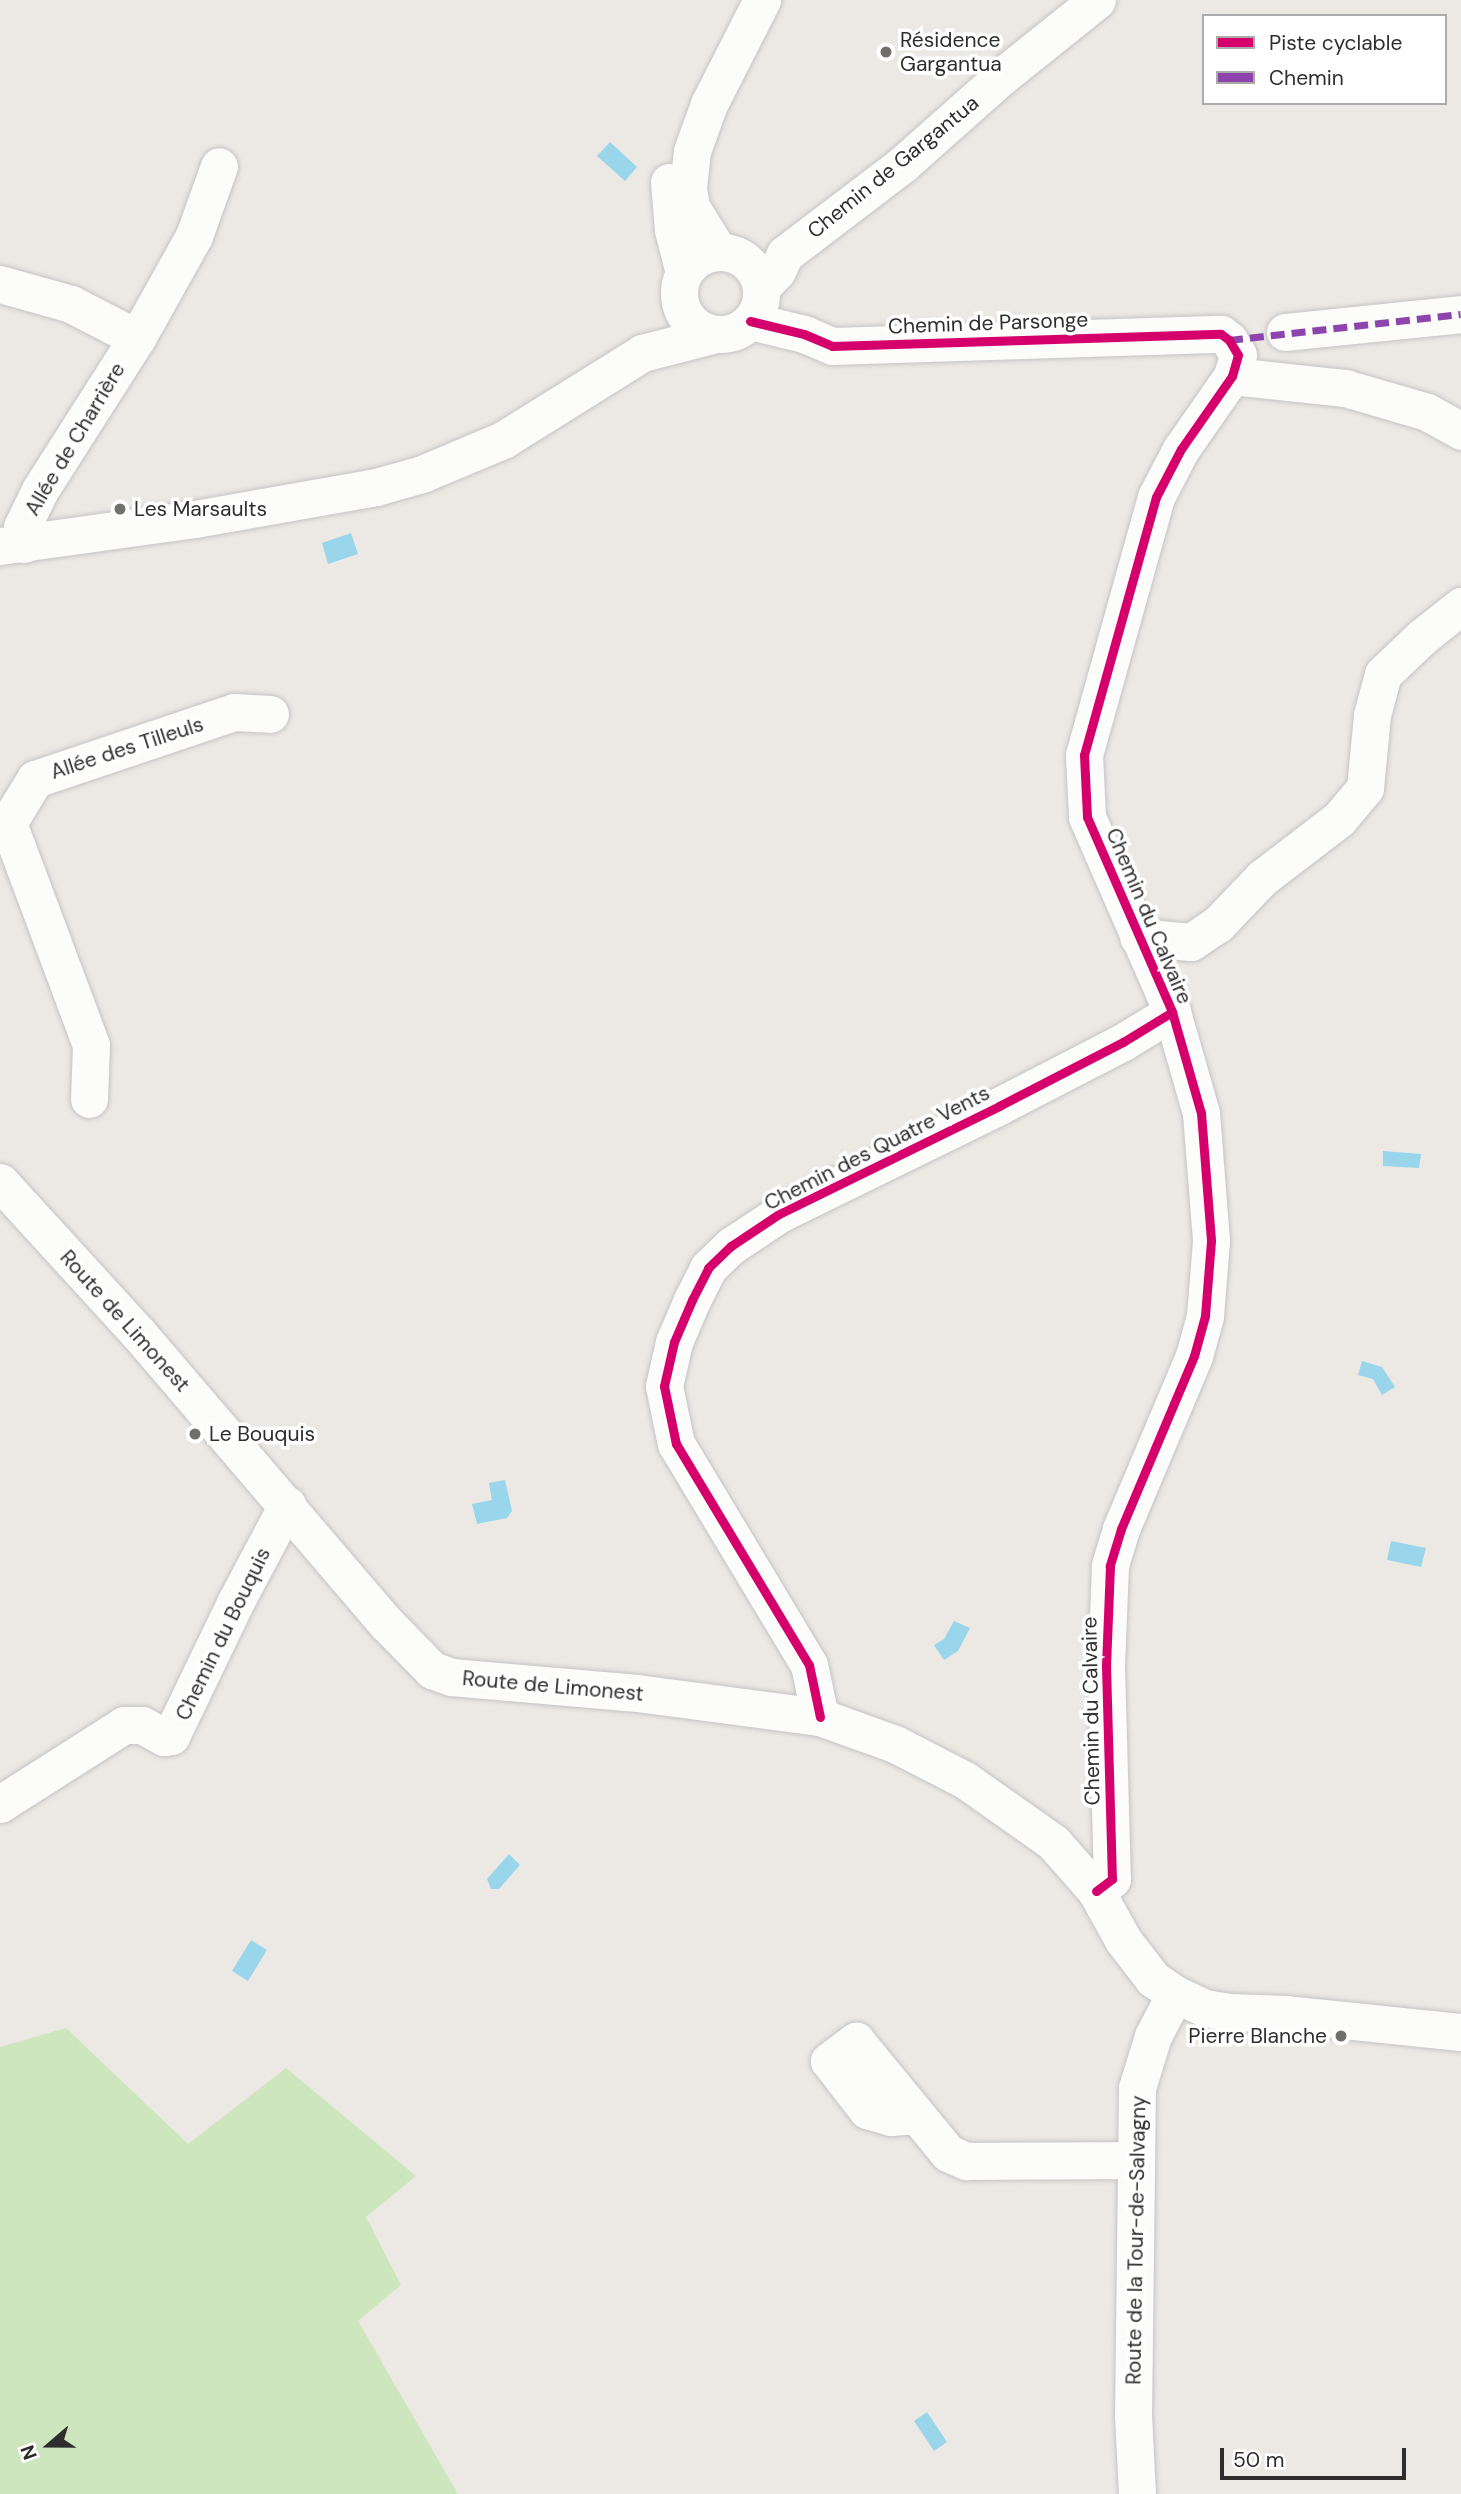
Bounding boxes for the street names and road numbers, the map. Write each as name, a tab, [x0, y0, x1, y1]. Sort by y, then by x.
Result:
street label: Chemin de Gargantua	[802, 90, 984, 244]
street label: Chemin de Parsonge	[887, 307, 1089, 339]
street label: Allée de Charrière	[19, 358, 131, 520]
street label: Allée des Tilleuls	[47, 711, 207, 785]
street label: Chemin du Calvaire	[1101, 824, 1197, 1008]
street label: Chemin des Quatre Vents	[760, 1080, 994, 1216]
street label: Route de Limonest	[55, 1245, 195, 1397]
street label: Chemin du Bouquis	[170, 1543, 276, 1725]
street label: Chemin du Calvaire	[1077, 1616, 1105, 1806]
street label: Route de Limonest	[461, 1666, 645, 1706]
street label: Route de la Tour-de-Salvagny	[1121, 2095, 1151, 2385]

